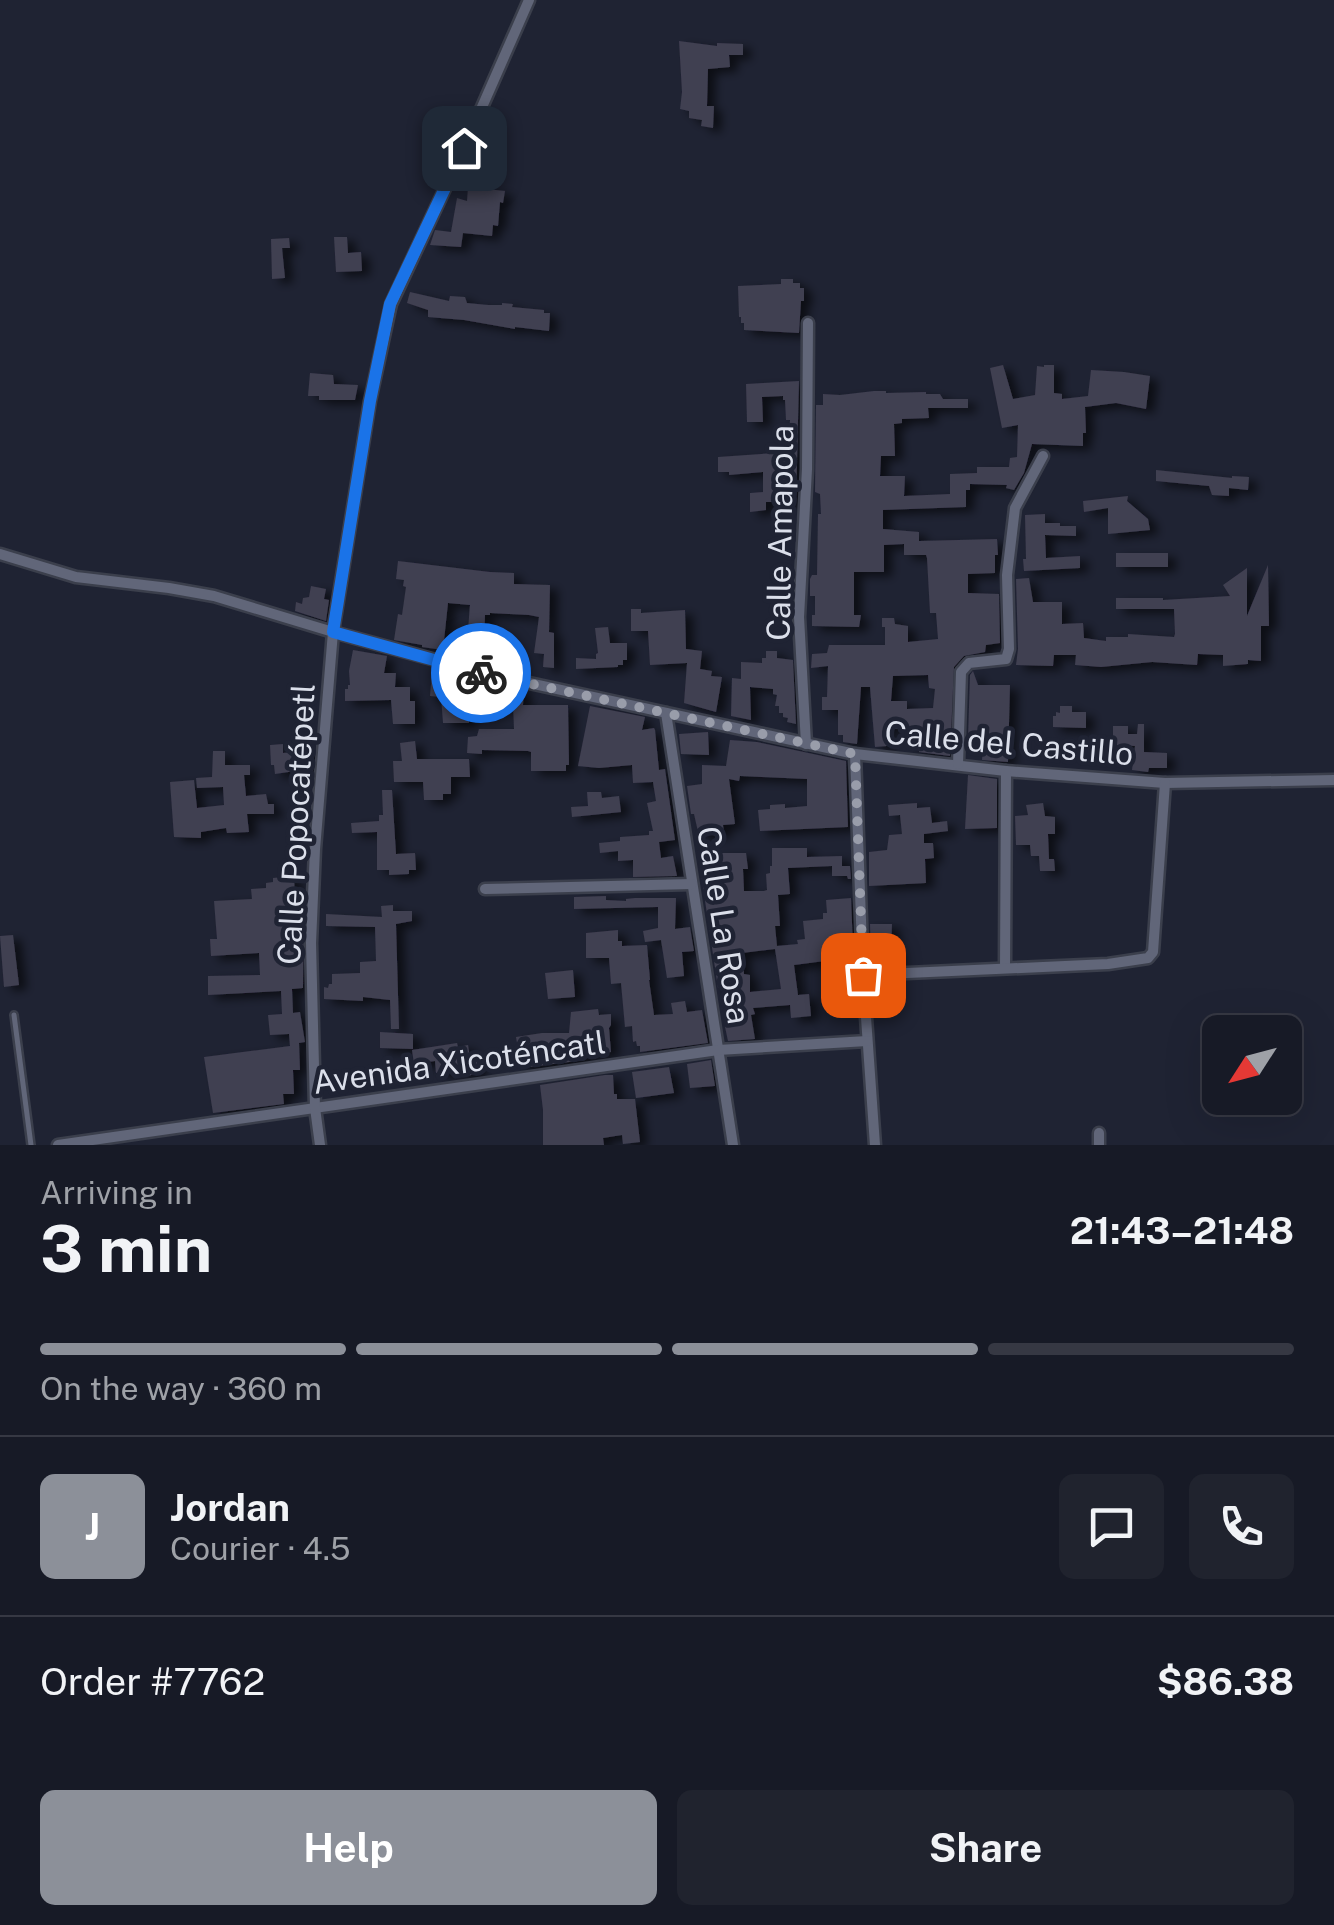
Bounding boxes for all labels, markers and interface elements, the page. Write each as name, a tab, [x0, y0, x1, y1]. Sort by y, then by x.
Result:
pin	[422, 106, 507, 191]
icon: home	[437, 121, 492, 176]
street label: Calle Amapola	[760, 425, 800, 641]
courier	[431, 623, 531, 723]
icon: bike	[454, 646, 509, 701]
street label: Calle Popocatépetl	[270, 682, 322, 966]
street label: Calle del Castillo	[883, 714, 1135, 772]
street label: Calle La Rosa	[690, 823, 758, 1027]
pin	[821, 933, 906, 1018]
icon: bag	[836, 948, 891, 1003]
north arrow	[1202, 1015, 1302, 1115]
map controls	[1202, 1015, 1302, 1115]
street label: Avenida Xicoténcatl	[310, 1023, 608, 1101]
text: Arriving in	[40, 1174, 193, 1211]
text: 21:43–21:48	[1070, 1208, 1294, 1253]
text: 3 min	[40, 1210, 212, 1287]
text: On the way · 360 m	[40, 1370, 322, 1407]
button: chat	[1059, 1474, 1164, 1579]
button: phone	[1189, 1474, 1294, 1579]
text: Jordan	[170, 1485, 290, 1530]
text: J	[85, 1504, 100, 1549]
text: Courier · 4.5	[170, 1530, 350, 1567]
text: Order #7762	[40, 1659, 265, 1704]
text: $86.38	[1157, 1659, 1294, 1704]
button: Help	[40, 1790, 657, 1905]
button: Share	[677, 1790, 1294, 1905]

